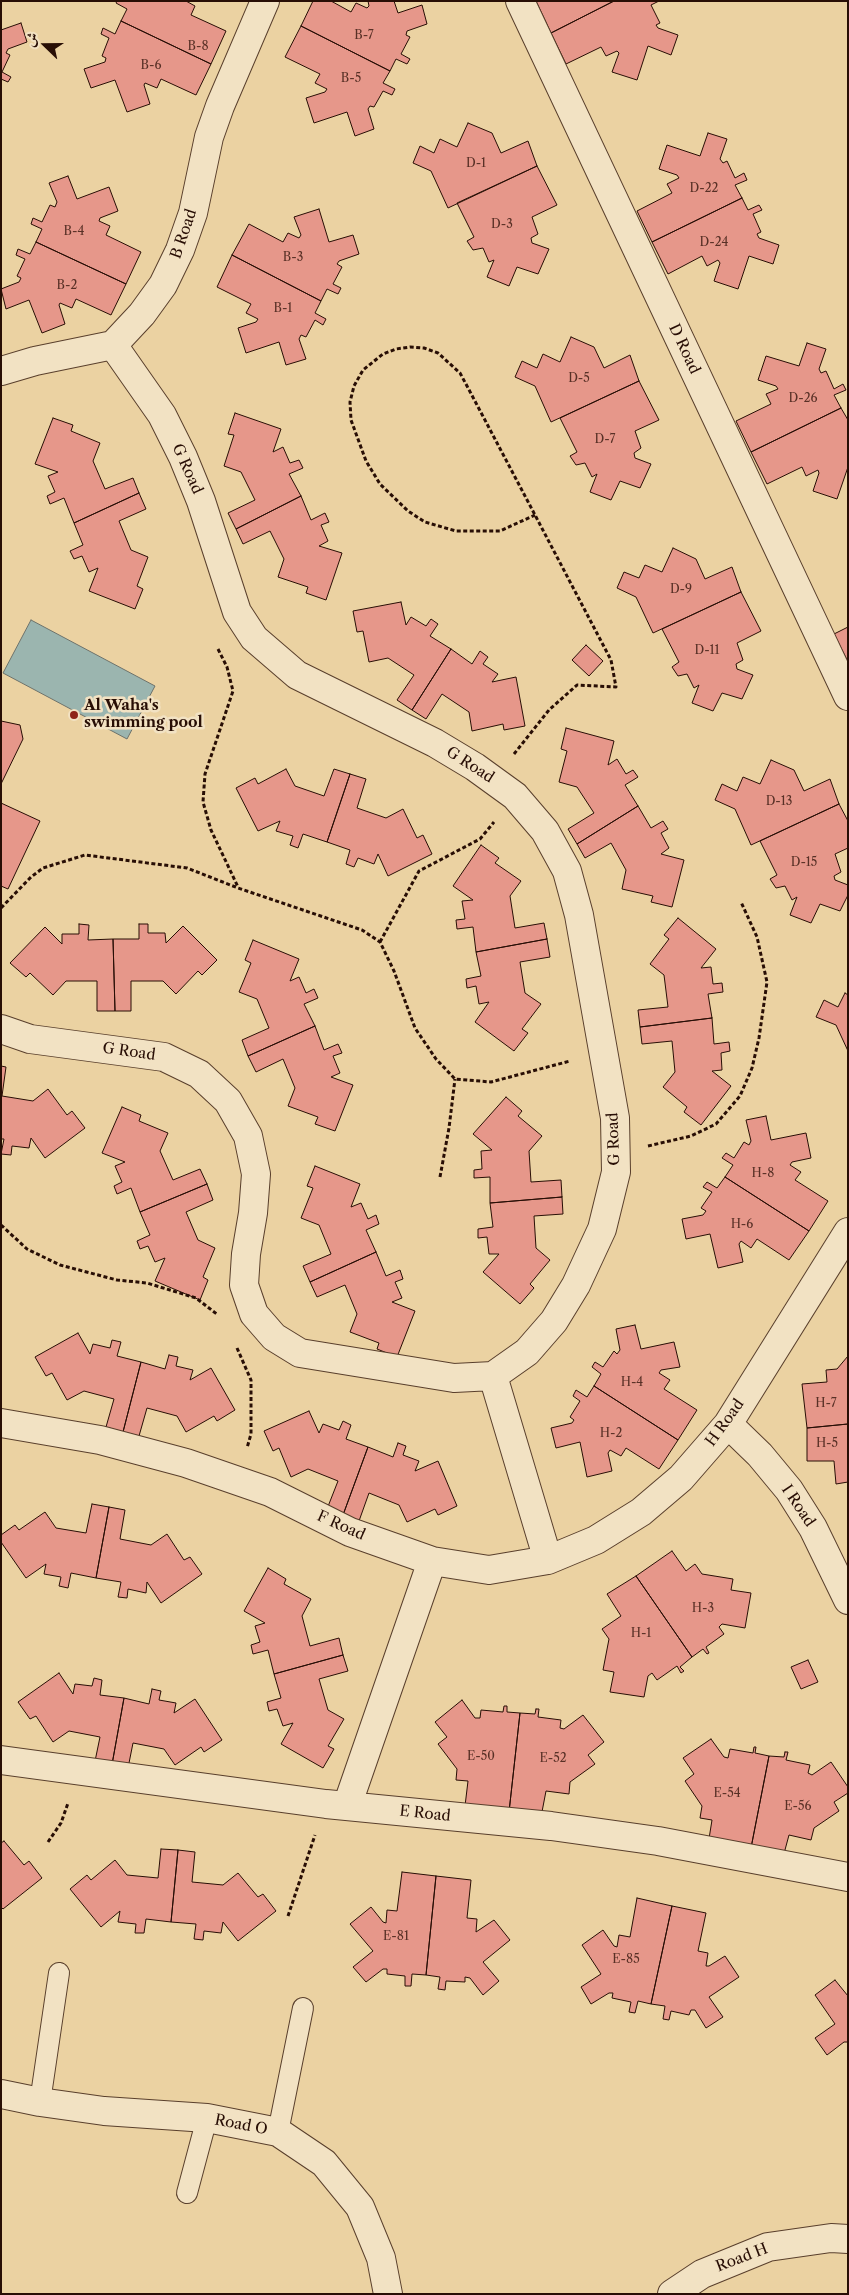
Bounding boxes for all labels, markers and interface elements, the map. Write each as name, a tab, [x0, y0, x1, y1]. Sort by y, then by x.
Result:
north arrow	[20, 20, 70, 70]
house number: B-7	[354, 29, 374, 43]
text: ش	[20, 30, 42, 49]
house number: B-8	[188, 40, 208, 54]
house number: B-6	[141, 59, 161, 73]
house number: B-5	[341, 72, 361, 86]
house number: D-1	[466, 157, 486, 171]
house number: D-22	[689, 182, 719, 196]
street label: B Road	[167, 207, 201, 261]
house number: D-3	[491, 218, 513, 232]
house number: B-4	[64, 225, 84, 239]
house number: D-24	[699, 236, 729, 250]
house number: B-3	[283, 251, 303, 265]
house number: B-2	[57, 279, 77, 293]
house number: B-1	[274, 302, 292, 316]
street label: D Road	[665, 321, 703, 377]
house number: D-5	[568, 372, 590, 386]
house number: D-26	[788, 392, 818, 406]
house number: D-7	[595, 433, 615, 447]
street label: G Road	[168, 441, 206, 497]
house number: D-9	[670, 583, 692, 597]
house number: D-11	[694, 644, 720, 658]
place label: Al Waha's swimming pool	[84, 697, 203, 732]
marker: Al Waha's swimming pool	[68, 709, 80, 721]
street label: G Road	[443, 743, 497, 787]
house number: D-13	[766, 795, 792, 809]
house number: D-15	[791, 856, 817, 870]
street label: G Road	[101, 1039, 157, 1065]
street label: G Road	[604, 1112, 624, 1166]
house number: H-8	[752, 1167, 774, 1181]
house number: H-6	[731, 1218, 753, 1232]
house number: H-4	[621, 1376, 643, 1390]
street label: H Road	[702, 1396, 748, 1450]
house number: H-7	[815, 1397, 837, 1411]
house number: H-2	[600, 1427, 622, 1441]
house number: H-5	[816, 1437, 838, 1451]
street label: I Road	[777, 1482, 819, 1530]
street label: F Road	[314, 1507, 368, 1545]
house number: H-3	[692, 1602, 714, 1616]
house number: H-1	[631, 1627, 651, 1641]
house number: E-50	[467, 1750, 495, 1764]
house number: E-52	[539, 1752, 567, 1766]
house number: E-54	[713, 1787, 741, 1801]
house number: E-56	[784, 1800, 812, 1814]
street label: E Road	[398, 1802, 452, 1826]
house number: E-81	[383, 1930, 409, 1944]
house number: E-85	[612, 1953, 640, 1967]
street label: Road O	[213, 2111, 269, 2139]
street label: Road H	[714, 2240, 770, 2276]

